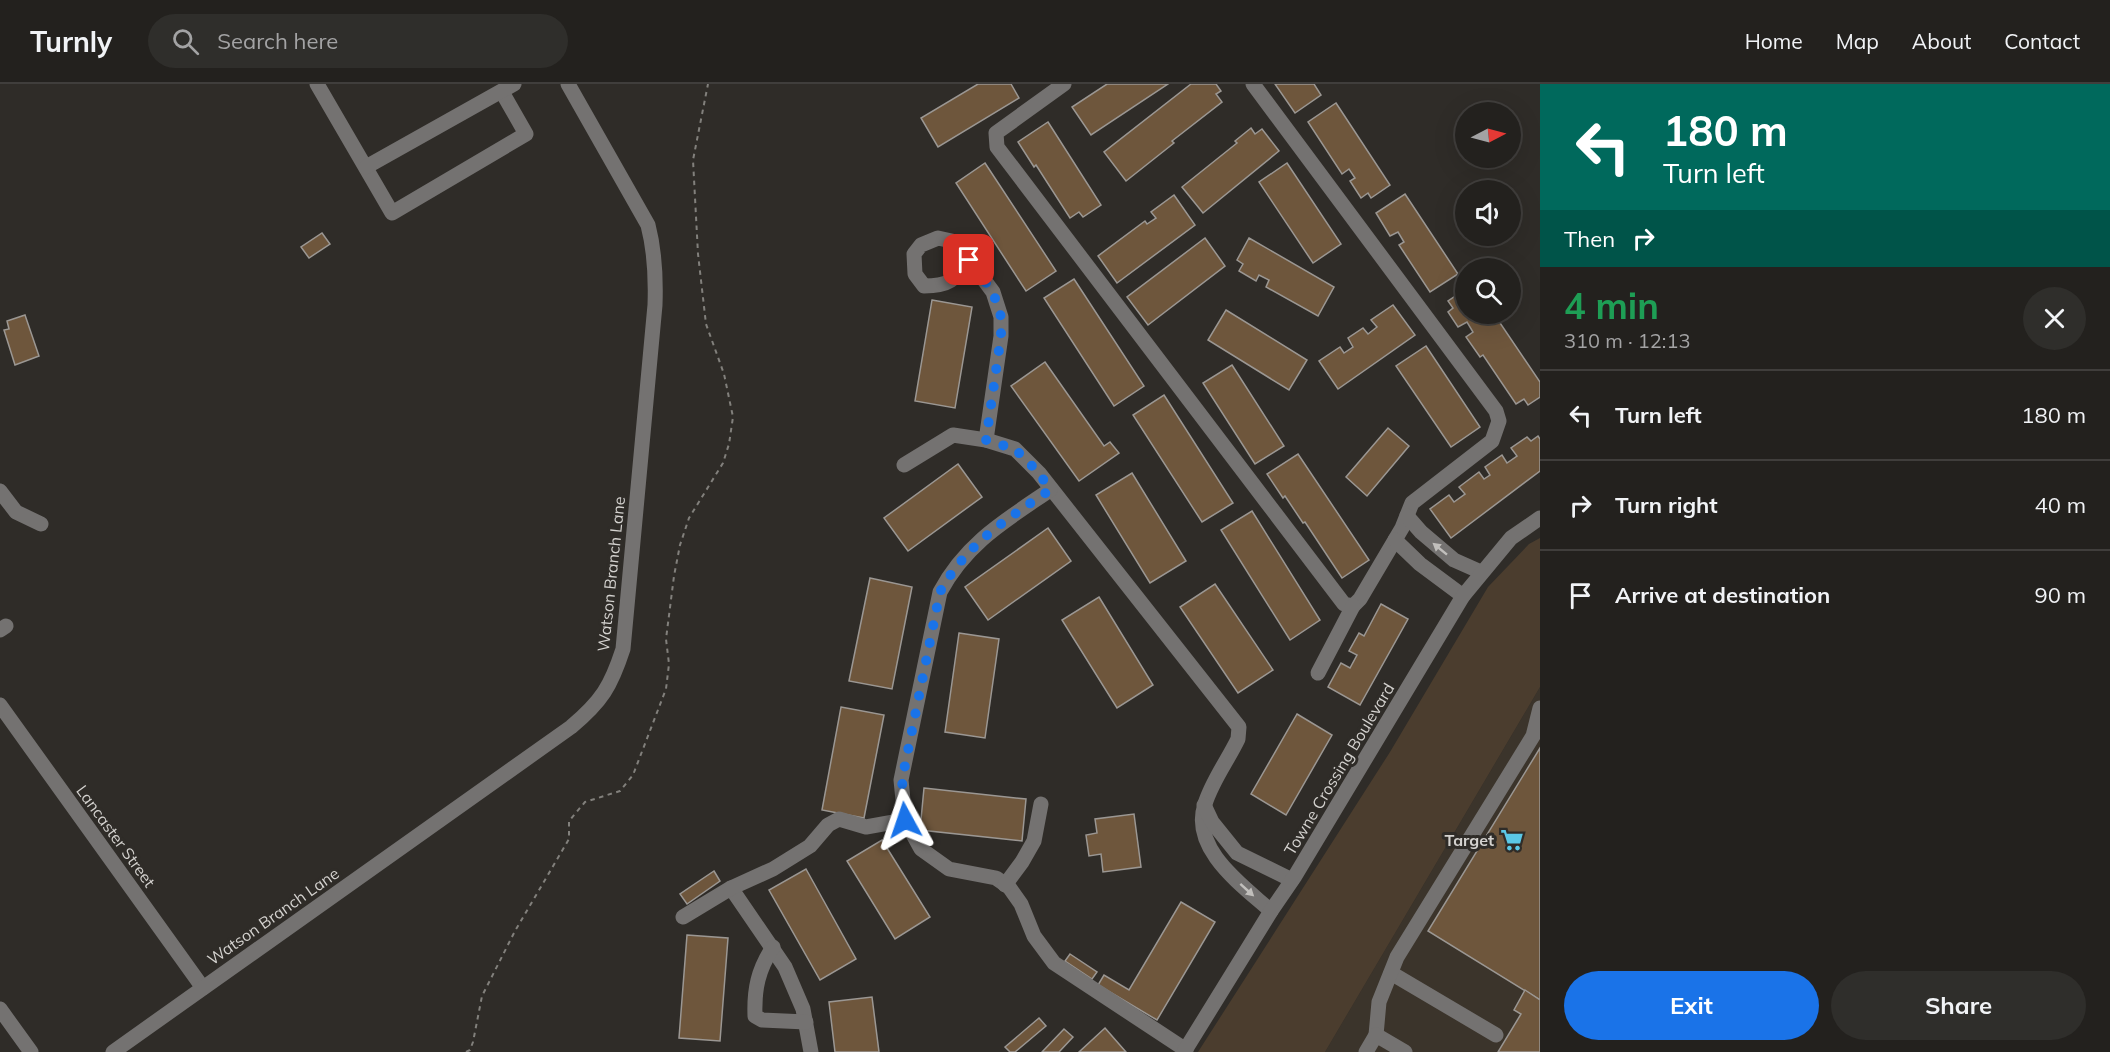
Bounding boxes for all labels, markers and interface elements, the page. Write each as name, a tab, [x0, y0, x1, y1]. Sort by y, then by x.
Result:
search box	[148, 14, 568, 68]
text: Turnly	[30, 24, 112, 59]
icon: search	[169, 25, 202, 58]
text: Search here	[217, 27, 338, 55]
text: Home	[1745, 28, 1803, 54]
text: Map	[1836, 28, 1879, 54]
text: About	[1912, 28, 1971, 54]
text: Contact	[2004, 28, 2080, 54]
north arrow	[1455, 102, 1521, 168]
map controls	[1455, 102, 1521, 324]
text: 180 m	[1663, 104, 1788, 157]
icon: left	[1564, 108, 1642, 186]
text: Turn left	[1663, 156, 1765, 190]
button: sound	[1455, 180, 1521, 246]
icon: right	[1627, 222, 1660, 255]
text: Then	[1564, 225, 1615, 253]
pin	[943, 234, 994, 285]
icon: arrive	[952, 243, 985, 276]
button: search	[1455, 258, 1521, 324]
text: 4 min	[1564, 283, 1659, 328]
button: close	[2023, 287, 2086, 350]
text: 310 m · 12:13	[1564, 328, 1690, 353]
icon: left	[1564, 399, 1597, 432]
text: Turn left	[1615, 401, 1702, 429]
text: 180 m	[2021, 401, 2086, 429]
icon: right	[1564, 489, 1597, 522]
text: Turn right	[1615, 491, 1718, 519]
text: 40 m	[2035, 491, 2086, 519]
street label: Watson Branch Lane	[593, 495, 629, 653]
one-way arrow	[1432, 543, 1448, 556]
icon: arrive	[1564, 579, 1597, 612]
text: Arrive at destination	[1615, 581, 1830, 609]
text: 90 m	[2035, 581, 2086, 609]
street label: Towne Crossing Boulevard	[1280, 679, 1398, 859]
street label: Lancaster Street	[72, 781, 160, 891]
position arrow	[873, 788, 937, 852]
supermarket icon: Target	[1499, 827, 1525, 853]
place label: Target	[1445, 830, 1494, 850]
street label: Watson Branch Lane	[203, 863, 343, 969]
one-way arrow	[1239, 883, 1254, 896]
button: Exit	[1564, 971, 1819, 1040]
button: Share	[1831, 971, 2086, 1040]

